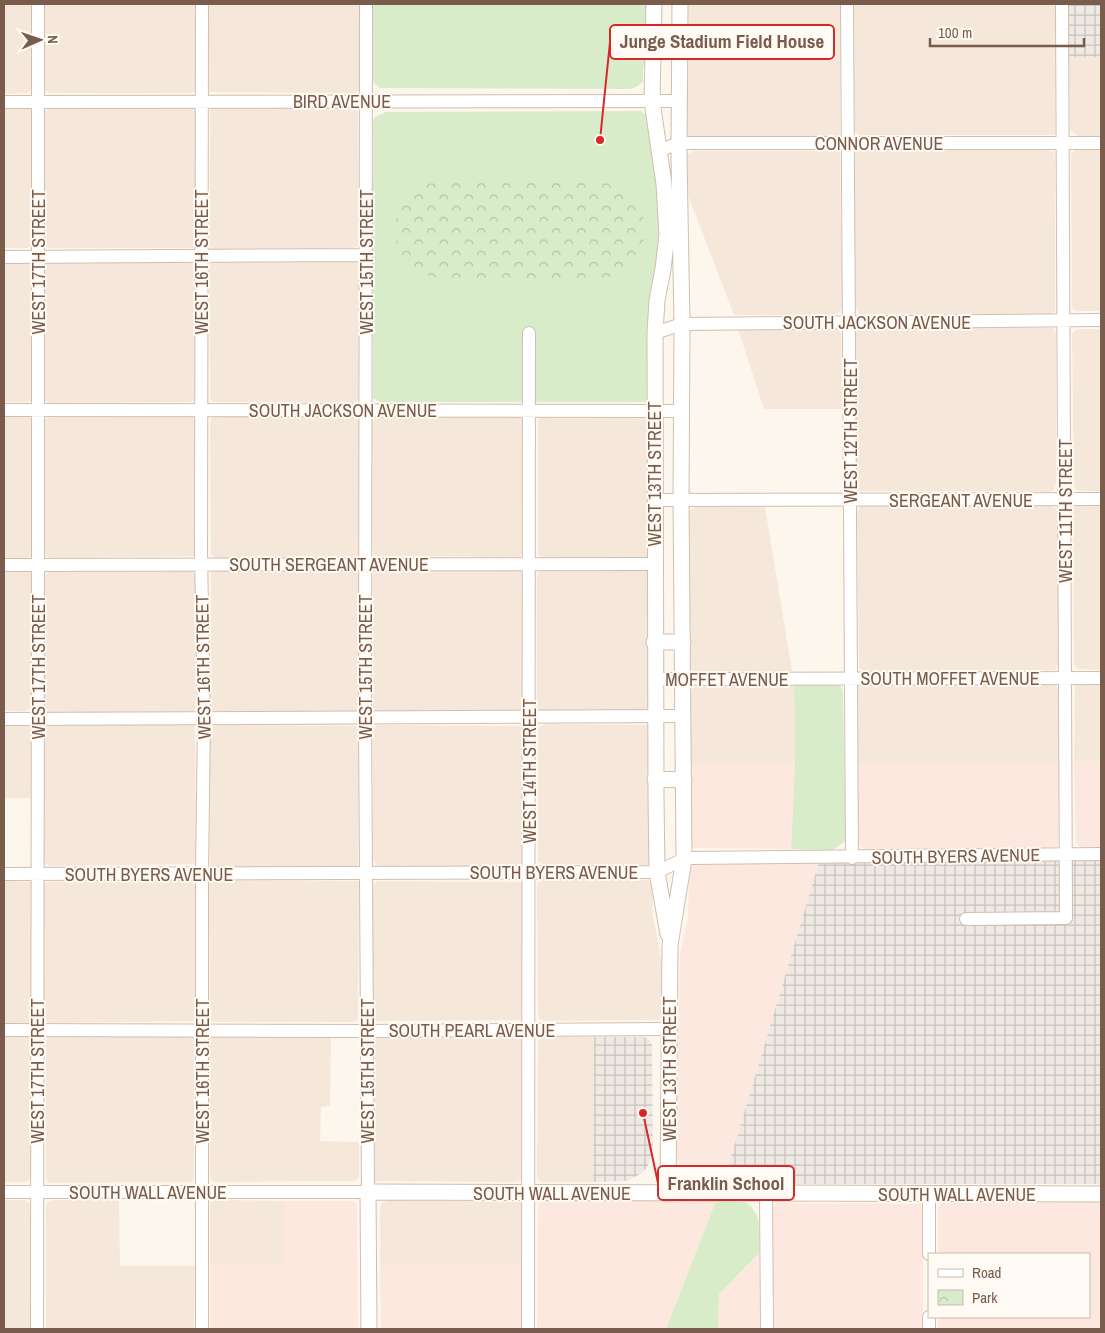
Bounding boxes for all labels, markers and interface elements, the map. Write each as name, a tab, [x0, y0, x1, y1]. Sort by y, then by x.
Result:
north arrow	[15, 15, 65, 65]
scale bar	[930, 15, 1084, 47]
text: 100 m	[938, 22, 972, 43]
callout: Junge Stadium Field House	[610, 25, 834, 59]
text: Junge Stadium Field House	[620, 28, 824, 54]
text: N	[44, 35, 62, 44]
street label: BIRD AVENUE	[293, 89, 391, 114]
street label: CONNOR AVENUE	[815, 131, 943, 156]
street label: WEST 17TH STREET	[26, 190, 51, 334]
street label: WEST 16TH STREET	[189, 190, 214, 334]
street label: WEST 15TH STREET	[354, 190, 379, 334]
street label: SOUTH JACKSON AVENUE	[783, 310, 971, 335]
street label: WEST 12TH STREET	[838, 359, 863, 503]
street label: SOUTH JACKSON AVENUE	[249, 398, 437, 423]
street label: WEST 13TH STREET	[642, 402, 667, 546]
street label: WEST 11TH STREET	[1053, 439, 1078, 583]
street label: SERGEANT AVENUE	[889, 488, 1033, 513]
street label: SOUTH SERGEANT AVENUE	[229, 552, 429, 577]
street label: WEST 16TH STREET	[189, 594, 217, 740]
street label: WEST 17TH STREET	[26, 595, 51, 739]
street label: WEST 15TH STREET	[353, 595, 378, 739]
street label: SOUTH MOFFET AVENUE	[860, 666, 1040, 691]
street label: MOFFET AVENUE	[665, 667, 789, 692]
street label: WEST 14TH STREET	[517, 699, 542, 843]
street label: SOUTH BYERS AVENUE	[871, 842, 1041, 870]
street label: SOUTH BYERS AVENUE	[470, 860, 638, 885]
street label: SOUTH BYERS AVENUE	[65, 862, 233, 887]
street label: WEST 13TH STREET	[657, 997, 682, 1141]
street label: WEST 17TH STREET	[25, 999, 50, 1143]
street label: WEST 16TH STREET	[190, 999, 215, 1143]
street label: WEST 15TH STREET	[355, 999, 380, 1143]
street label: SOUTH PEARL AVENUE	[389, 1018, 555, 1043]
callout: Franklin School	[658, 1166, 794, 1200]
text: Franklin School	[668, 1170, 784, 1196]
street label: SOUTH WALL AVENUE	[69, 1180, 227, 1205]
street label: SOUTH WALL AVENUE	[473, 1181, 631, 1206]
street label: SOUTH WALL AVENUE	[878, 1182, 1036, 1207]
legend	[928, 1253, 1090, 1318]
text: Road	[972, 1262, 1001, 1283]
text: Park	[972, 1287, 998, 1308]

